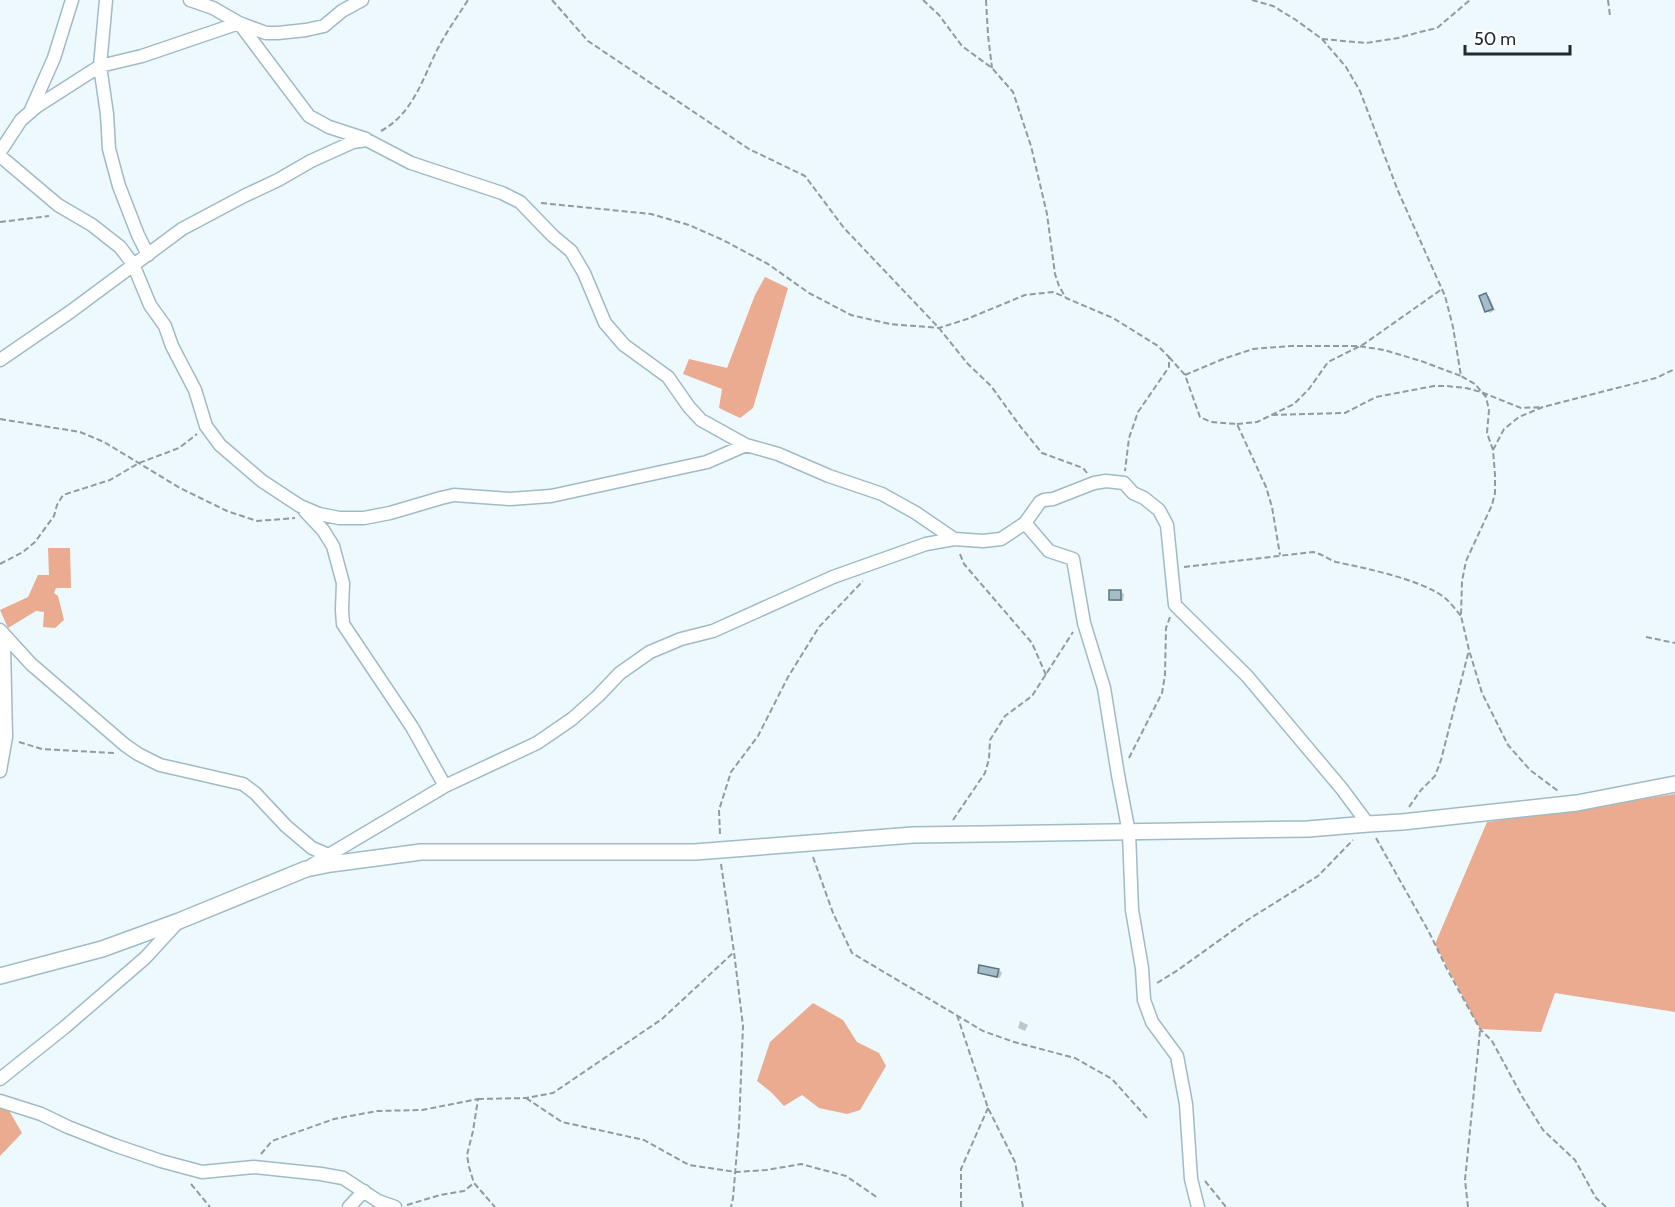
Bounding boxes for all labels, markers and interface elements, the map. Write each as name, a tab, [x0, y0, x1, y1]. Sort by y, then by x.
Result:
scale bar	[1465, 18, 1570, 56]
text: 50 m	[1474, 28, 1516, 50]

